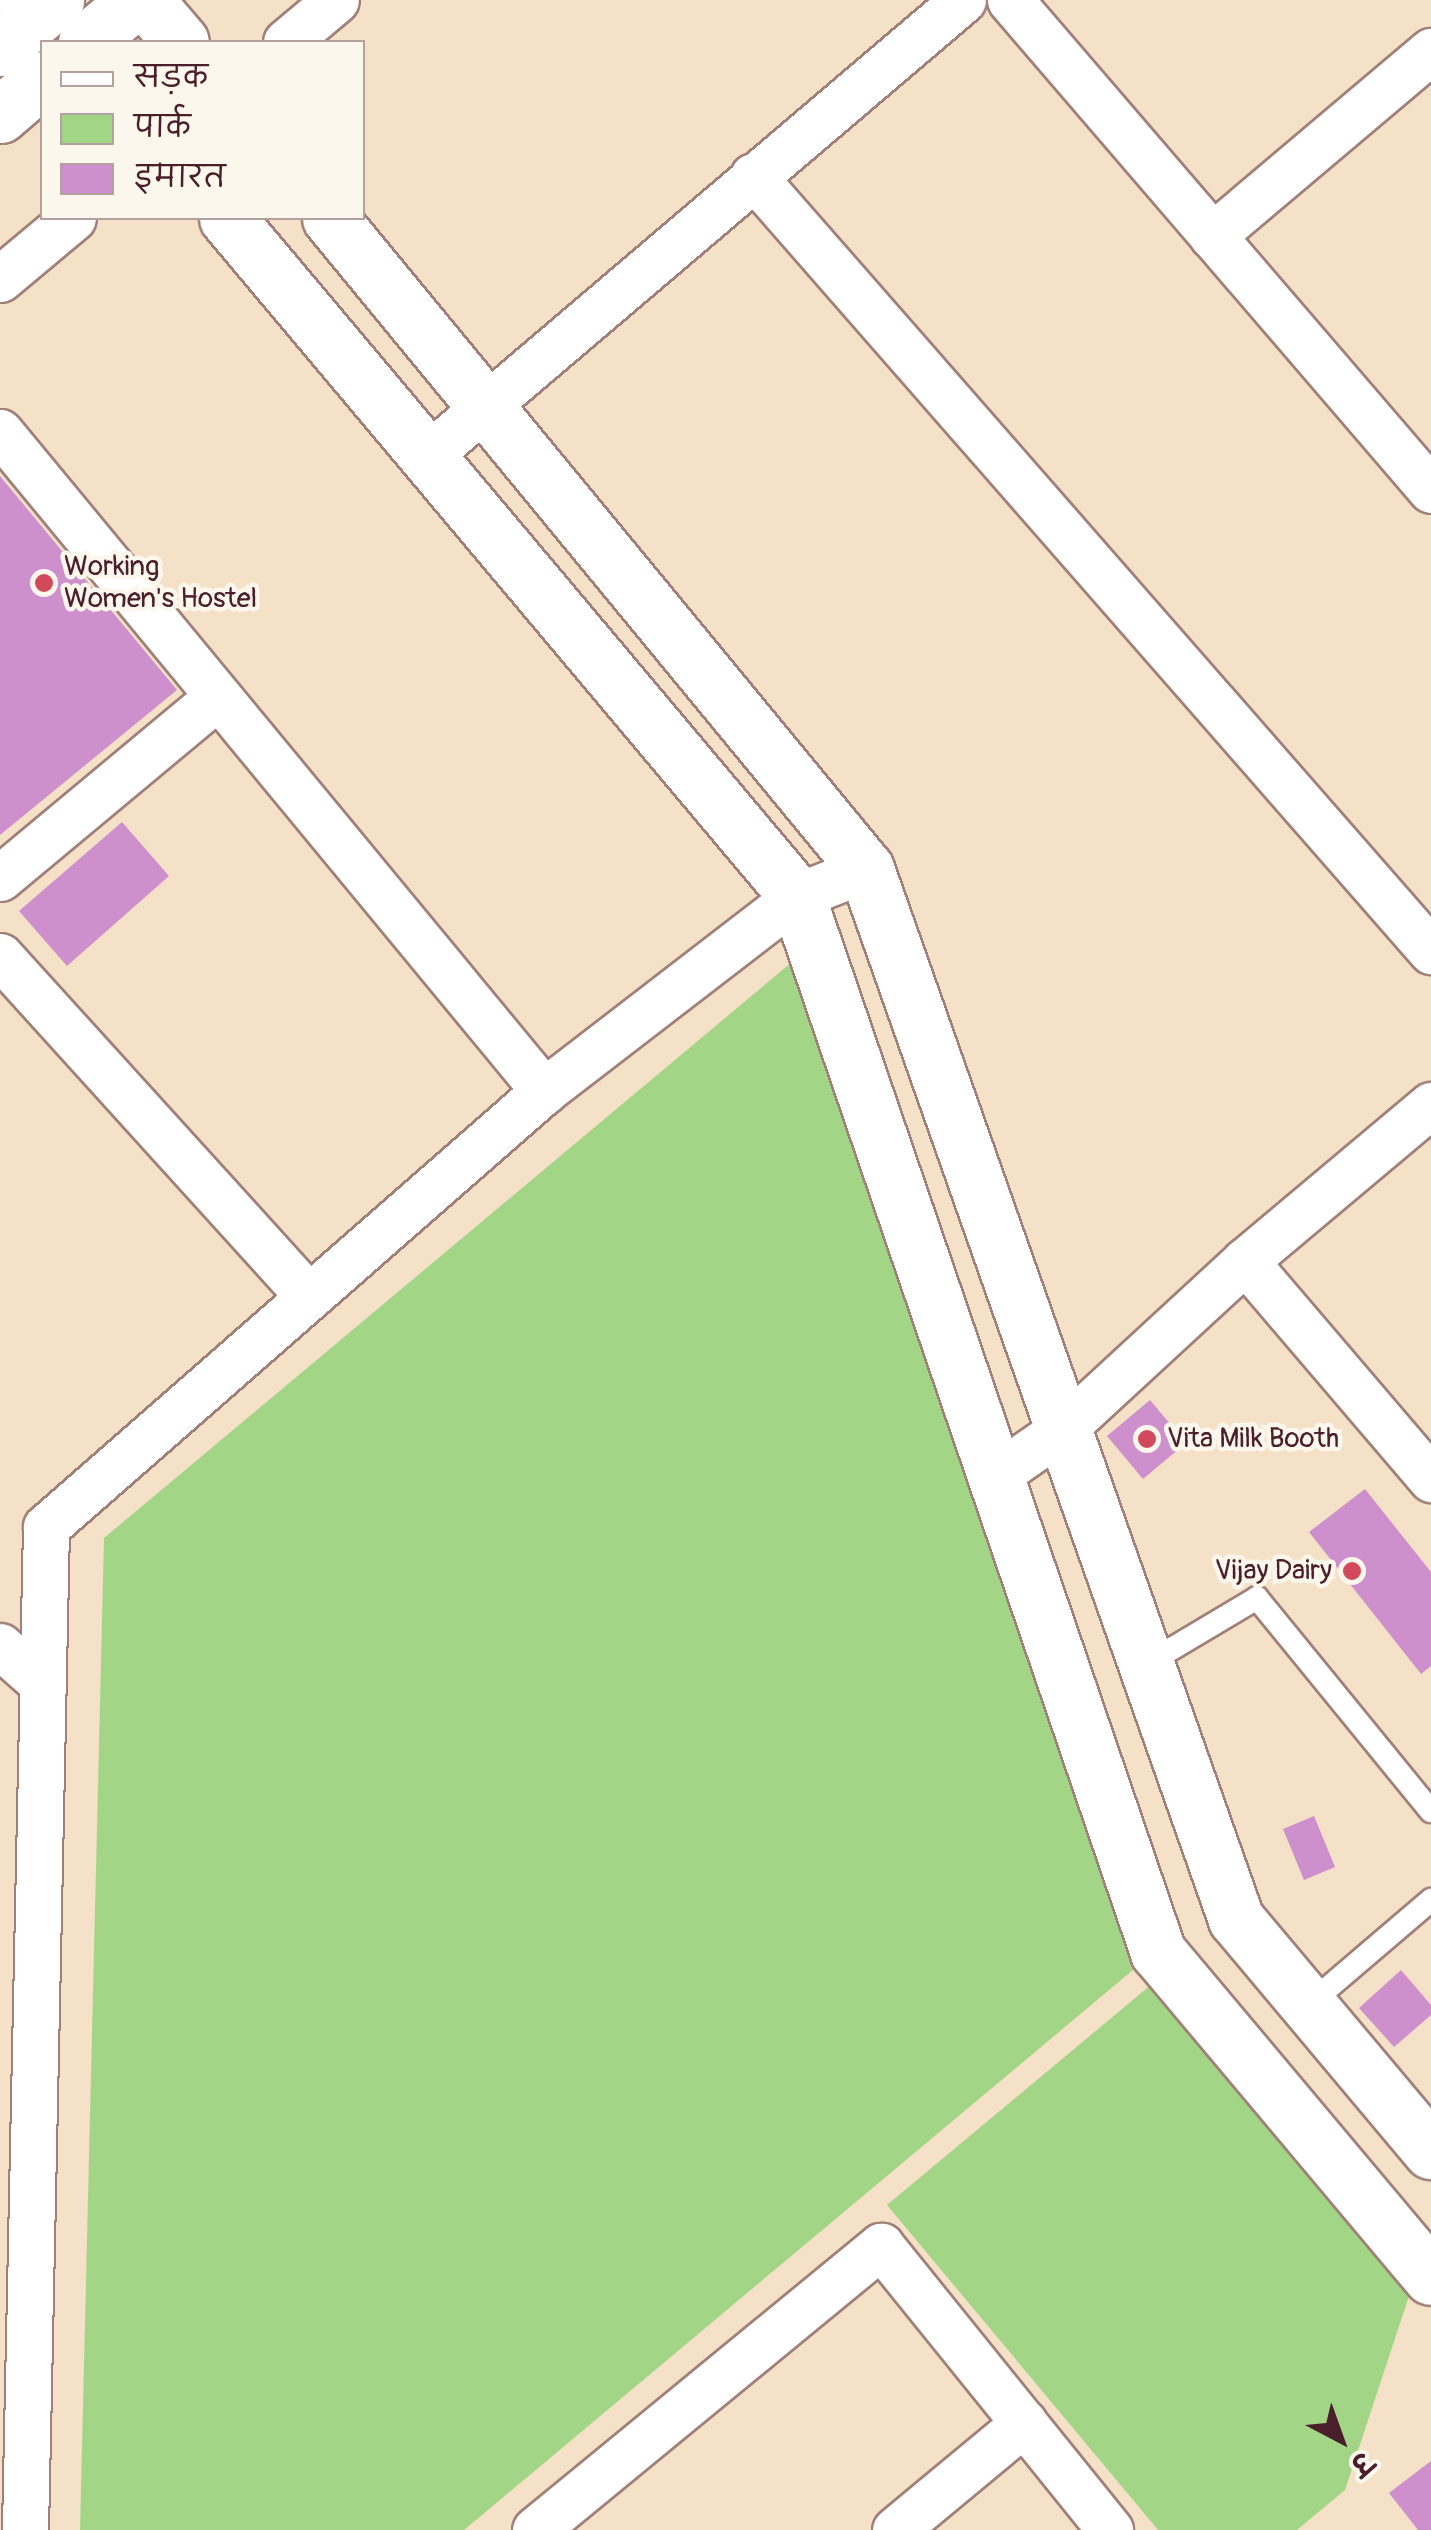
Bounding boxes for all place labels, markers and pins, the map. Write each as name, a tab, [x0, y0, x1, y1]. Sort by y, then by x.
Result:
place label: Working Women's Hostel	[64, 550, 257, 616]
marker: Working Women's Hostel	[33, 572, 55, 594]
place label: Vita Milk Booth	[1167, 1422, 1339, 1456]
marker: Vita Milk Booth	[1136, 1428, 1158, 1450]
place label: Vijay Dairy	[1215, 1554, 1332, 1588]
marker: Vijay Dairy	[1341, 1560, 1363, 1582]

